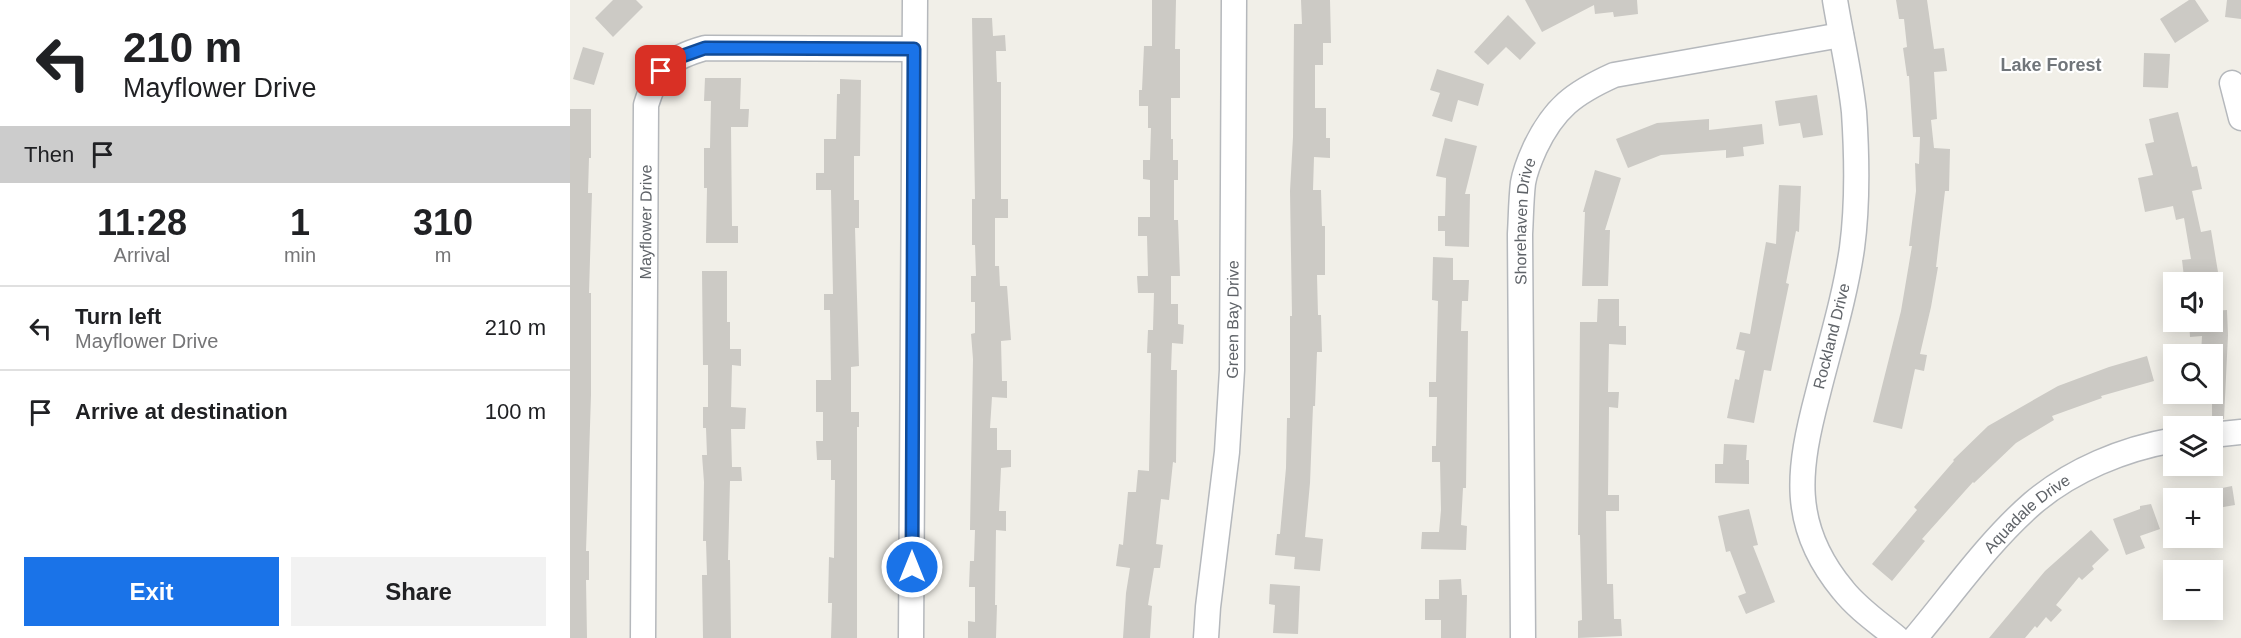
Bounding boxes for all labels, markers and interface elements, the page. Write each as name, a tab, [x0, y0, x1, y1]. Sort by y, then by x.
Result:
icon: left	[24, 24, 102, 102]
text: 210 m	[123, 24, 242, 71]
pin	[635, 45, 686, 96]
icon: arrive	[644, 54, 677, 87]
district label: Lake Forest	[2000, 55, 2102, 75]
text: Mayflower Drive	[123, 73, 317, 103]
icon: arrive	[86, 138, 119, 171]
text: Then	[24, 142, 74, 167]
street label: Shorehaven Drive	[1512, 155, 1539, 285]
street label: Mayflower Drive	[637, 164, 655, 279]
text: 11:28	[97, 202, 187, 243]
text: 1	[290, 202, 310, 243]
text: 310	[413, 202, 473, 243]
text: Arrival	[114, 244, 170, 266]
text: min	[284, 244, 316, 266]
text: m	[435, 244, 451, 266]
street label: Green Bay Drive	[1223, 260, 1242, 379]
map controls	[2163, 272, 2223, 620]
button: sound	[2163, 272, 2223, 332]
street label: Rockland Drive	[1810, 281, 1853, 391]
text: Turn left	[75, 304, 161, 329]
icon: left	[24, 312, 57, 345]
text: 210 m	[485, 315, 546, 340]
text: Mayflower Drive	[75, 330, 218, 352]
button: search	[2163, 344, 2223, 404]
icon: arrive	[24, 396, 57, 429]
text: Arrive at destination	[75, 399, 288, 424]
text: 100 m	[485, 399, 546, 424]
button: layers	[2163, 416, 2223, 476]
street label: Aquadale Drive	[1981, 471, 2073, 556]
button: +	[2163, 488, 2223, 548]
position arrow	[880, 535, 944, 599]
button: Exit	[24, 557, 279, 626]
button: Share	[291, 557, 546, 626]
button: −	[2163, 560, 2223, 620]

